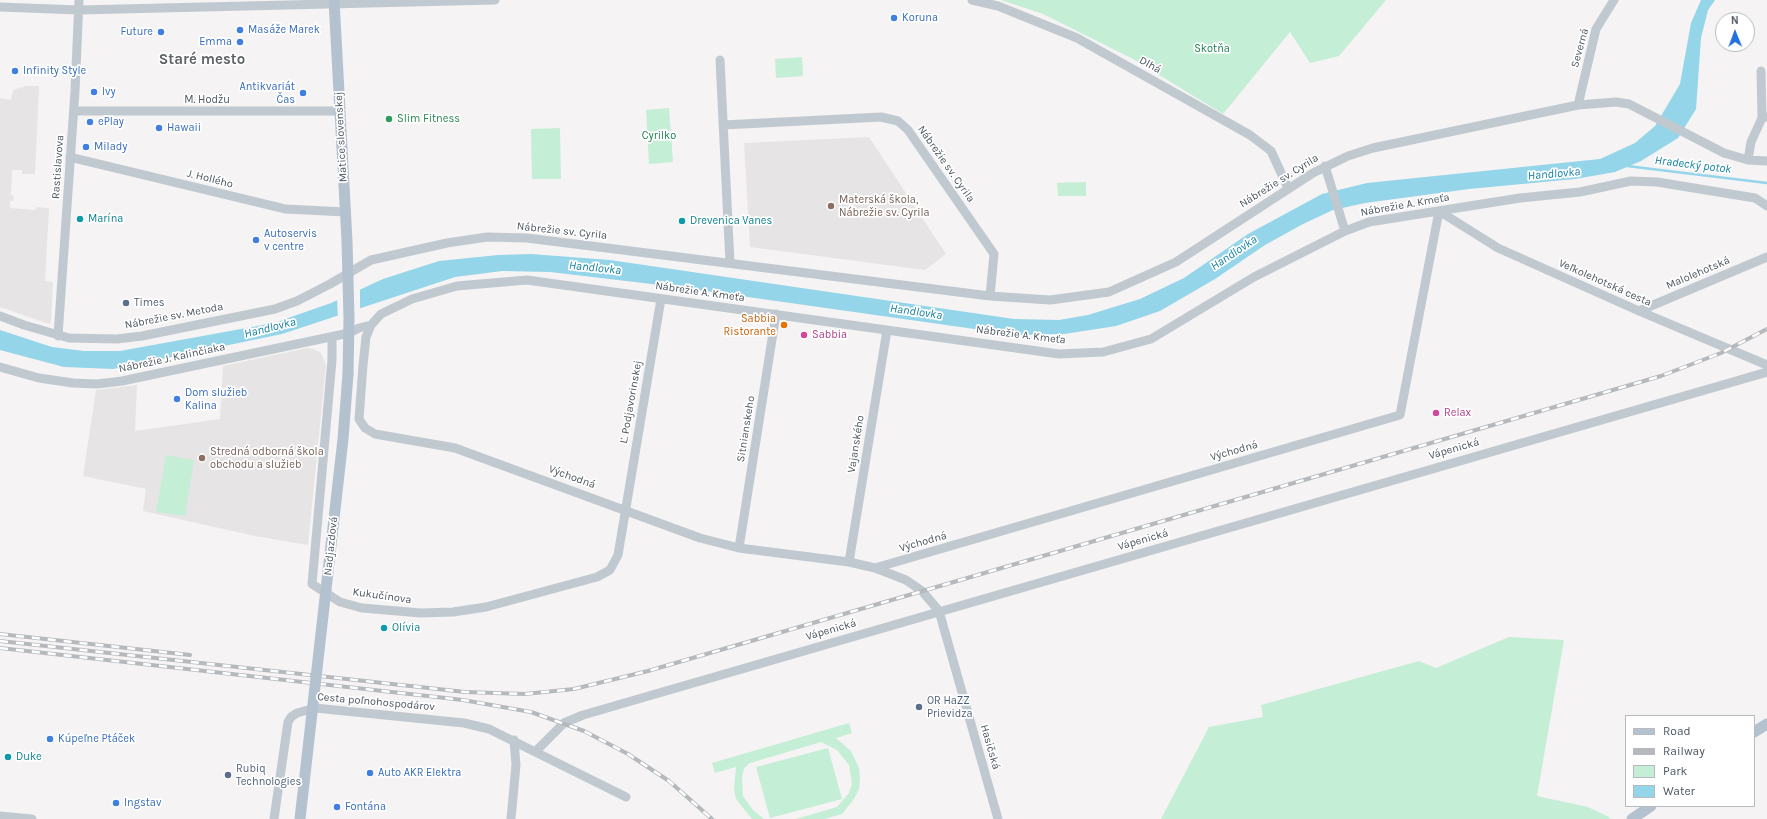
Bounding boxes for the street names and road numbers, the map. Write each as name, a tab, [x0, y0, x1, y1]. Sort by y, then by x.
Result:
street label: Severná	[1568, 27, 1592, 69]
street label: Dlhá	[1137, 54, 1163, 76]
street label: Matice slovenskej	[332, 91, 350, 183]
street label: M. Hodžu	[184, 93, 230, 107]
street label: Nábrežie sv. Cyrila	[915, 123, 977, 205]
street label: Rastislavova	[49, 135, 67, 199]
street label: Nábrežie sv. Cyrila	[1237, 151, 1321, 211]
street label: J. Hollého	[186, 167, 234, 191]
street label: Nábrežie A. Kmeťa	[1359, 191, 1451, 219]
street label: Nábrežie sv. Cyrila	[516, 220, 608, 242]
street label: Malolehotská	[1664, 254, 1732, 292]
street label: Veľkolehotská cesta	[1557, 257, 1653, 309]
street label: Nábrežie A. Kmeťa	[654, 279, 746, 305]
street label: Nábrežie sv. Metoda	[124, 300, 224, 332]
street label: Nábrežie A. Kmeťa	[975, 323, 1067, 347]
street label: Nábrežie J. Kalinčiaka	[118, 340, 226, 376]
street label: Ľ. Podjavorinskej	[617, 359, 645, 445]
street label: Sitnianskeho	[734, 395, 758, 463]
street label: Vajanského	[845, 414, 867, 474]
street label: Vápenická	[1427, 436, 1481, 462]
street label: Východná	[1209, 438, 1259, 464]
street label: Východná	[547, 462, 597, 492]
street label: Nadjazdová	[321, 516, 341, 576]
street label: Vápenická	[1116, 527, 1170, 553]
street label: Východná	[898, 529, 948, 555]
street label: Kukučínova	[352, 585, 412, 607]
street label: Vápenická	[804, 617, 858, 643]
street label: Cesta poľnohospodárov	[317, 690, 435, 714]
street label: Hasičská	[977, 723, 1003, 771]

